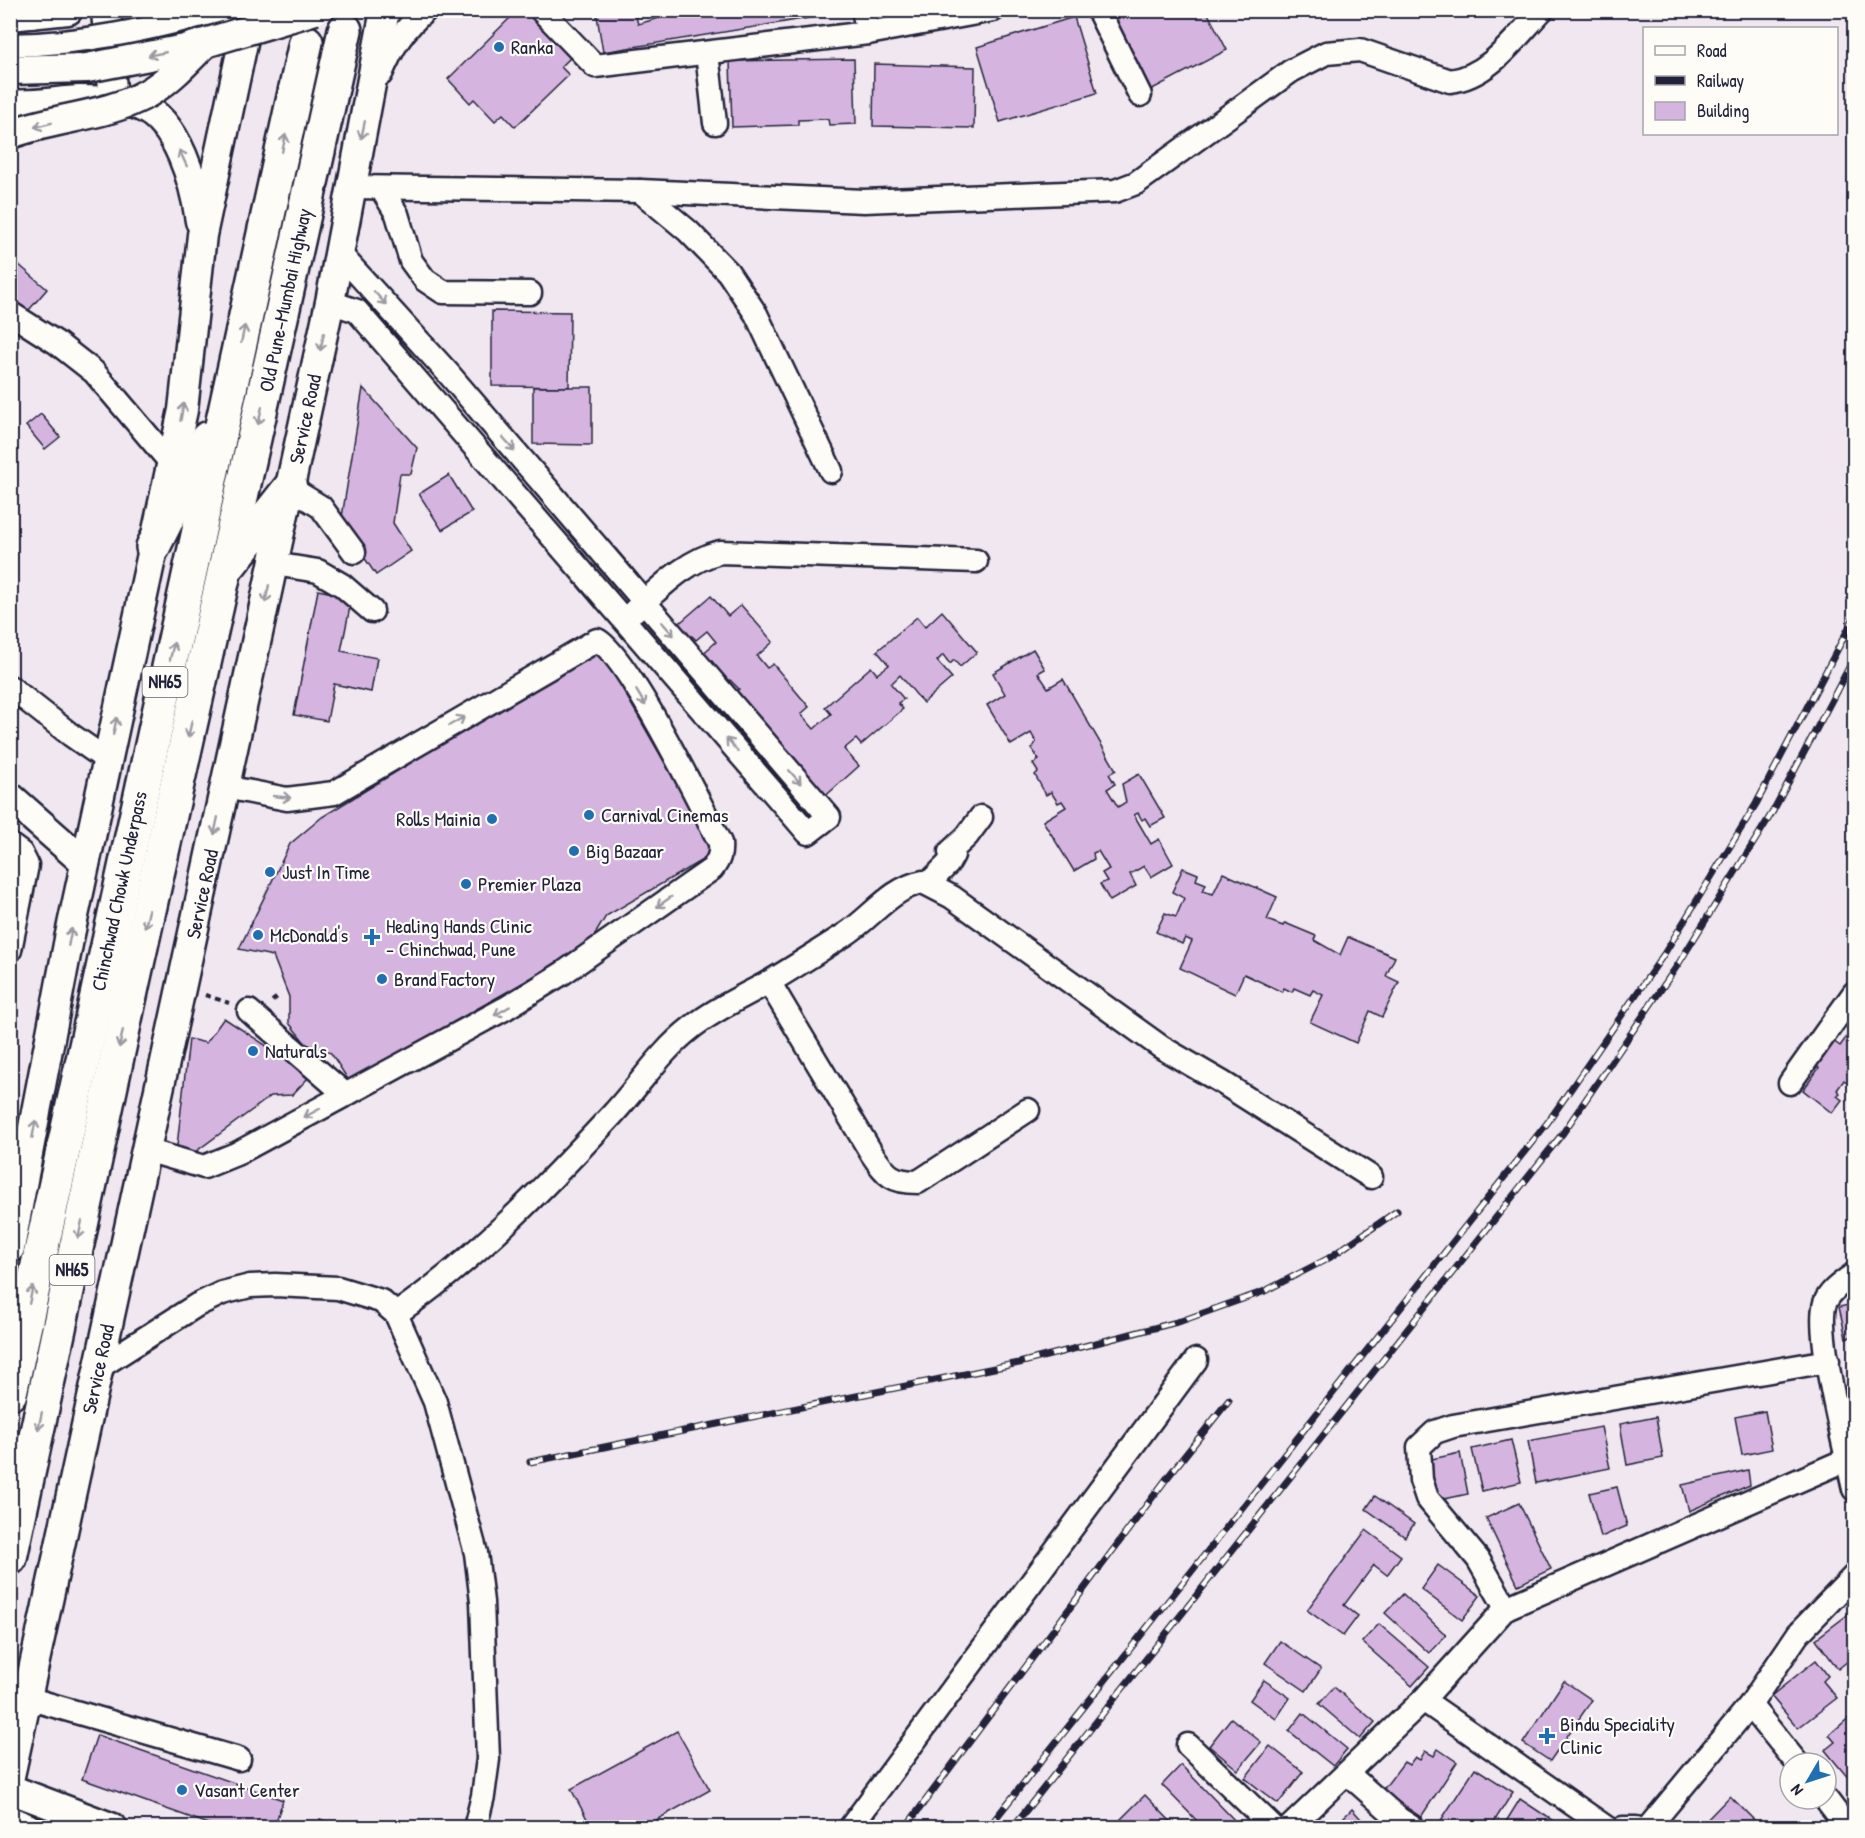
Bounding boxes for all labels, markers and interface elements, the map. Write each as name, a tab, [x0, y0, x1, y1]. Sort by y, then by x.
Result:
legend	[1643, 27, 1838, 135]
place label: Ranka	[511, 33, 553, 60]
text: Road	[1697, 38, 1727, 63]
marker: Ranka	[492, 40, 506, 54]
one-way arrow	[148, 49, 168, 60]
text: Railway	[1697, 68, 1744, 93]
text: Building	[1697, 98, 1749, 123]
one-way arrow	[34, 120, 53, 132]
one-way arrow	[357, 120, 368, 139]
one-way arrow	[279, 134, 290, 153]
one-way arrow	[177, 150, 188, 168]
street label: Old Pune–Mumbai Highway	[252, 206, 317, 394]
one-way arrow	[372, 290, 387, 305]
one-way arrow	[237, 324, 249, 343]
one-way arrow	[315, 332, 327, 351]
street label: Service Road	[282, 372, 327, 466]
one-way arrow	[177, 402, 188, 422]
one-way arrow	[254, 405, 265, 425]
one-way arrow	[502, 436, 516, 451]
one-way arrow	[261, 584, 272, 603]
one-way arrow	[661, 621, 675, 636]
one-way arrow	[167, 641, 178, 661]
road number: NH65	[142, 667, 188, 697]
one-way arrow	[636, 689, 648, 706]
one-way arrow	[448, 715, 465, 727]
one-way arrow	[110, 716, 121, 736]
one-way arrow	[184, 719, 195, 738]
one-way arrow	[725, 738, 739, 753]
one-way arrow	[788, 769, 802, 784]
street label: Chinchwad Chowk Underpass	[84, 788, 153, 993]
one-way arrow	[272, 792, 292, 803]
place label: Carnival Cinemas	[601, 801, 729, 828]
place label: Rolls Mainia	[396, 805, 480, 832]
marker: Carnival Cinemas	[582, 808, 596, 822]
marker: Rolls Mainia	[485, 812, 499, 826]
one-way arrow	[210, 816, 222, 835]
place label: Big Bazaar	[586, 837, 664, 864]
marker: Big Bazaar	[567, 844, 581, 858]
street label: Service Road	[179, 847, 224, 941]
place label: Just In Time	[282, 858, 370, 885]
marker: Just In Time	[263, 865, 277, 879]
place label: Premier Plaza	[478, 870, 581, 897]
marker: Premier Plaza	[459, 877, 473, 891]
one-way arrow	[656, 896, 673, 908]
one-way arrow	[141, 909, 152, 928]
place label: Healing Hands Clinic - Chinchwad, Pune	[386, 912, 532, 962]
place label: McDonald's	[270, 921, 348, 948]
one-way arrow	[65, 927, 76, 947]
marker: McDonald's	[251, 928, 265, 942]
marker: Healing Hands Clinic - Chinchwad, Pune	[363, 928, 381, 946]
place label: Brand Factory	[394, 965, 495, 992]
marker: Brand Factory	[375, 972, 389, 986]
one-way arrow	[494, 1005, 511, 1017]
one-way arrow	[114, 1030, 126, 1049]
place label: Naturals	[265, 1037, 327, 1064]
marker: Naturals	[246, 1044, 260, 1058]
one-way arrow	[304, 1107, 321, 1119]
one-way arrow	[29, 1119, 41, 1138]
one-way arrow	[74, 1220, 85, 1240]
road number: NH65	[50, 1255, 94, 1285]
one-way arrow	[26, 1285, 37, 1305]
street label: Service Road	[75, 1322, 120, 1416]
one-way arrow	[33, 1411, 45, 1430]
place label: Bindu Speciality Clinic	[1560, 1710, 1675, 1760]
marker: Bindu Speciality Clinic	[1538, 1727, 1556, 1745]
north arrow	[1778, 1751, 1838, 1811]
place label: Vasant Center	[194, 1776, 300, 1803]
text: N	[1785, 1780, 1808, 1801]
marker: Vasant Center	[175, 1783, 189, 1797]

